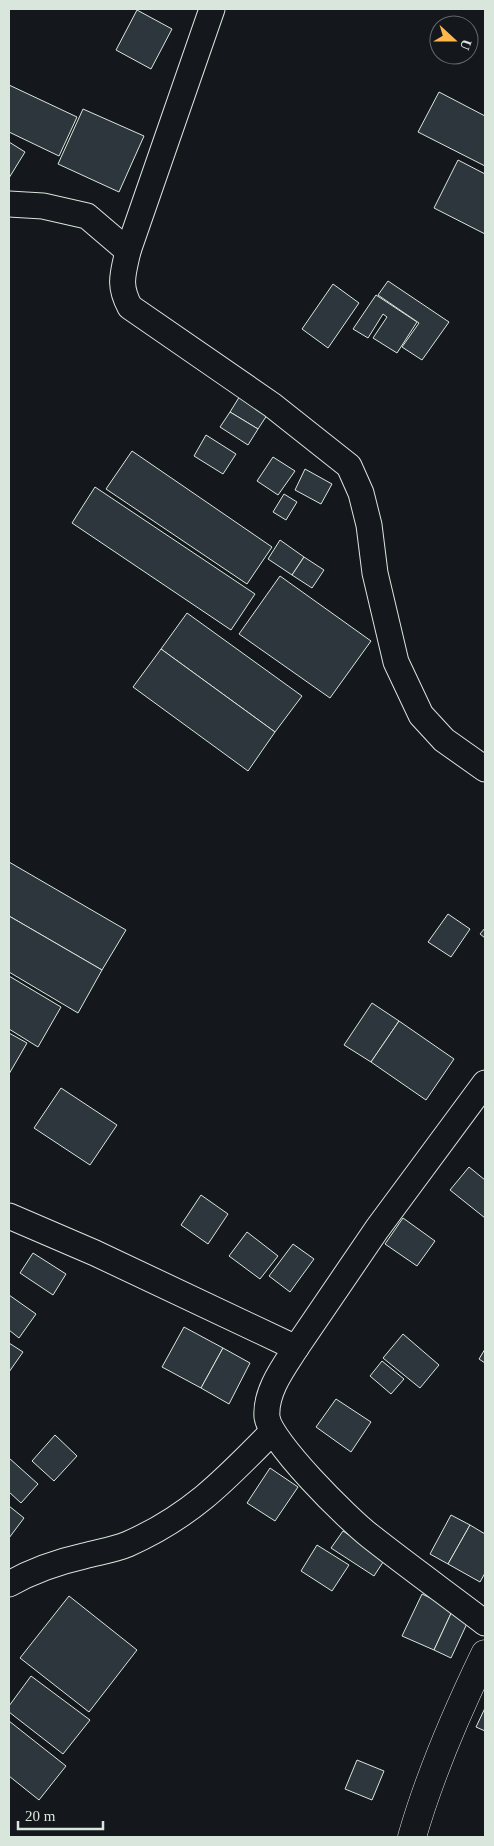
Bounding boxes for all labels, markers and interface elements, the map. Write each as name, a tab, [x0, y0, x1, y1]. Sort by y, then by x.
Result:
north arrow	[429, 15, 479, 65]
text: U	[457, 37, 474, 52]
scale bar	[18, 1798, 102, 1830]
text: 20 m	[25, 1808, 56, 1824]

